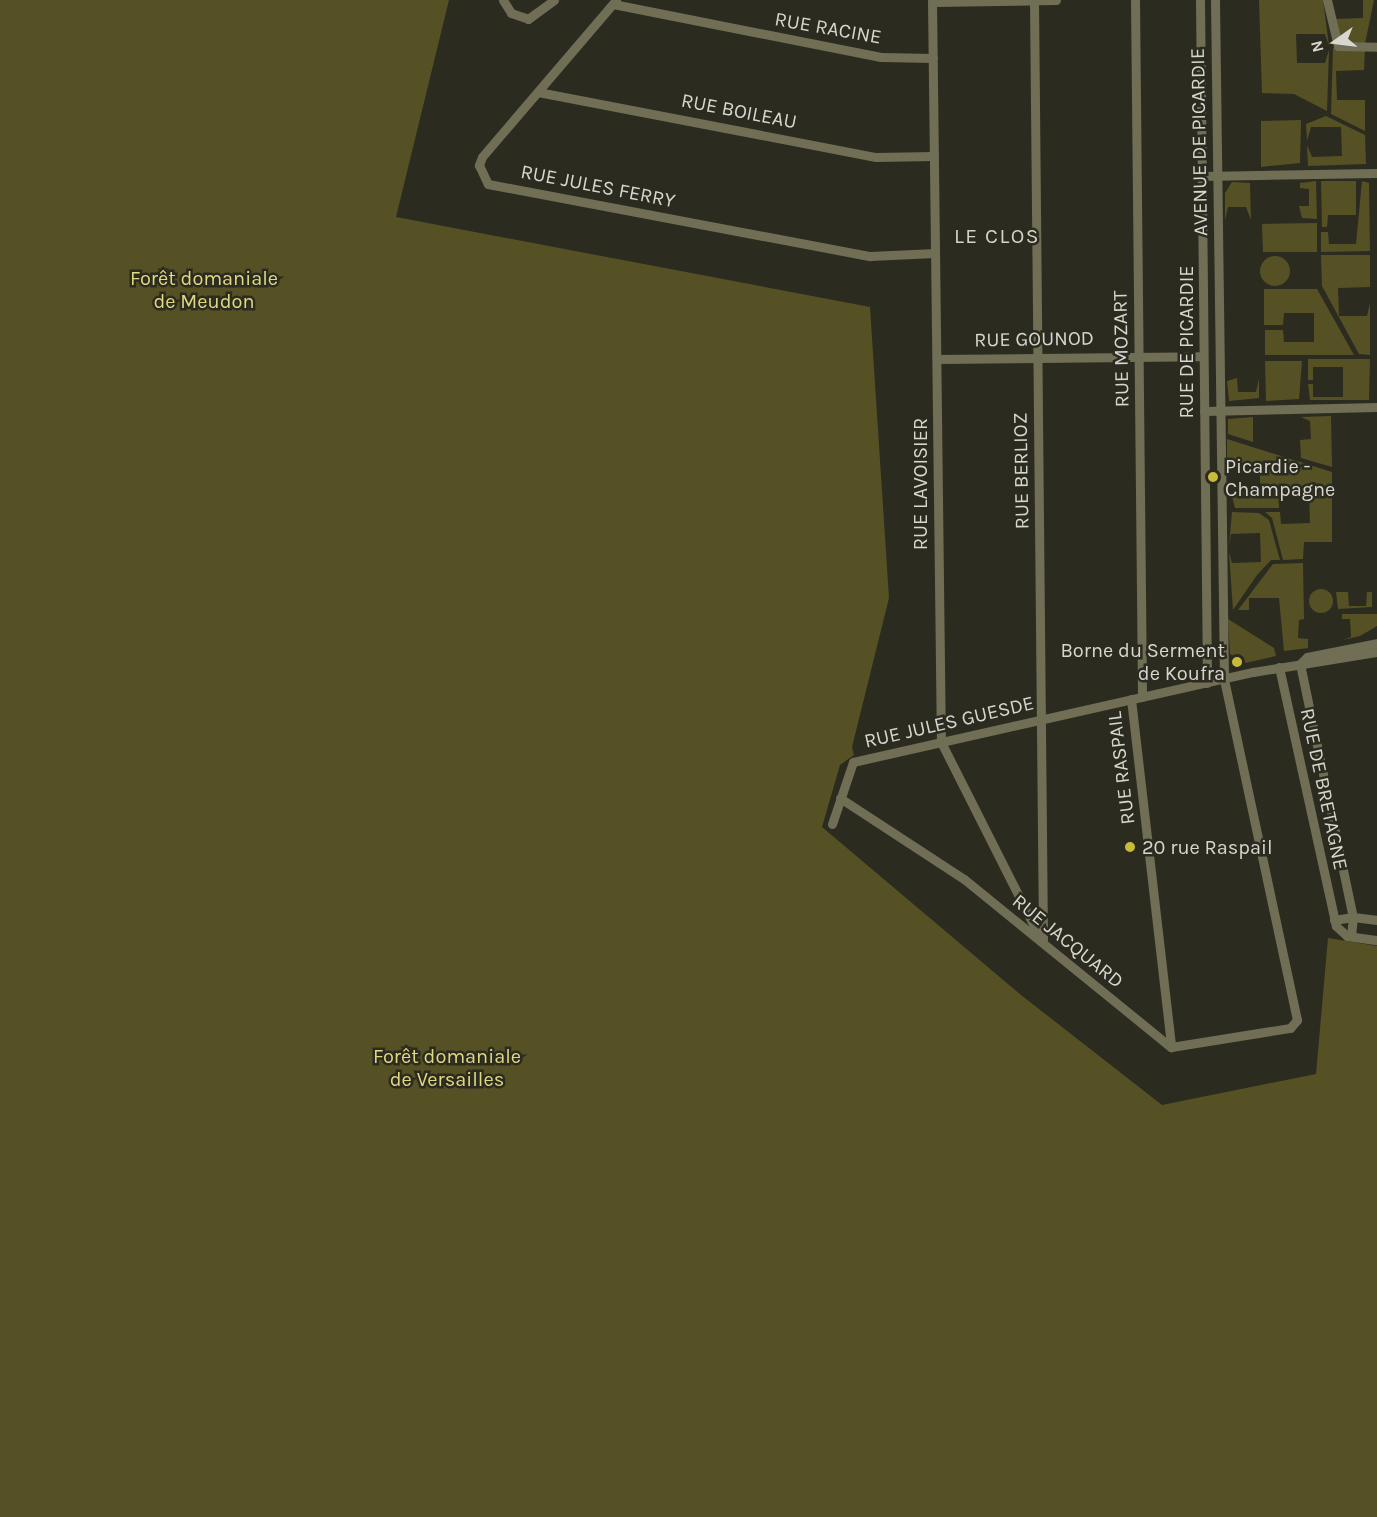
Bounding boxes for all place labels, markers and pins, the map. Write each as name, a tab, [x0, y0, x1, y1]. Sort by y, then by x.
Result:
place label: Picardie - Champagne	[1225, 454, 1335, 501]
marker: Picardie - Champagne	[1206, 470, 1220, 484]
place label: Borne du Serment de Koufra	[1060, 638, 1225, 685]
marker: Borne du Serment de Koufra	[1230, 655, 1244, 669]
place label: 20 rue Raspail	[1142, 835, 1273, 859]
marker: 20 rue Raspail	[1123, 840, 1137, 854]

